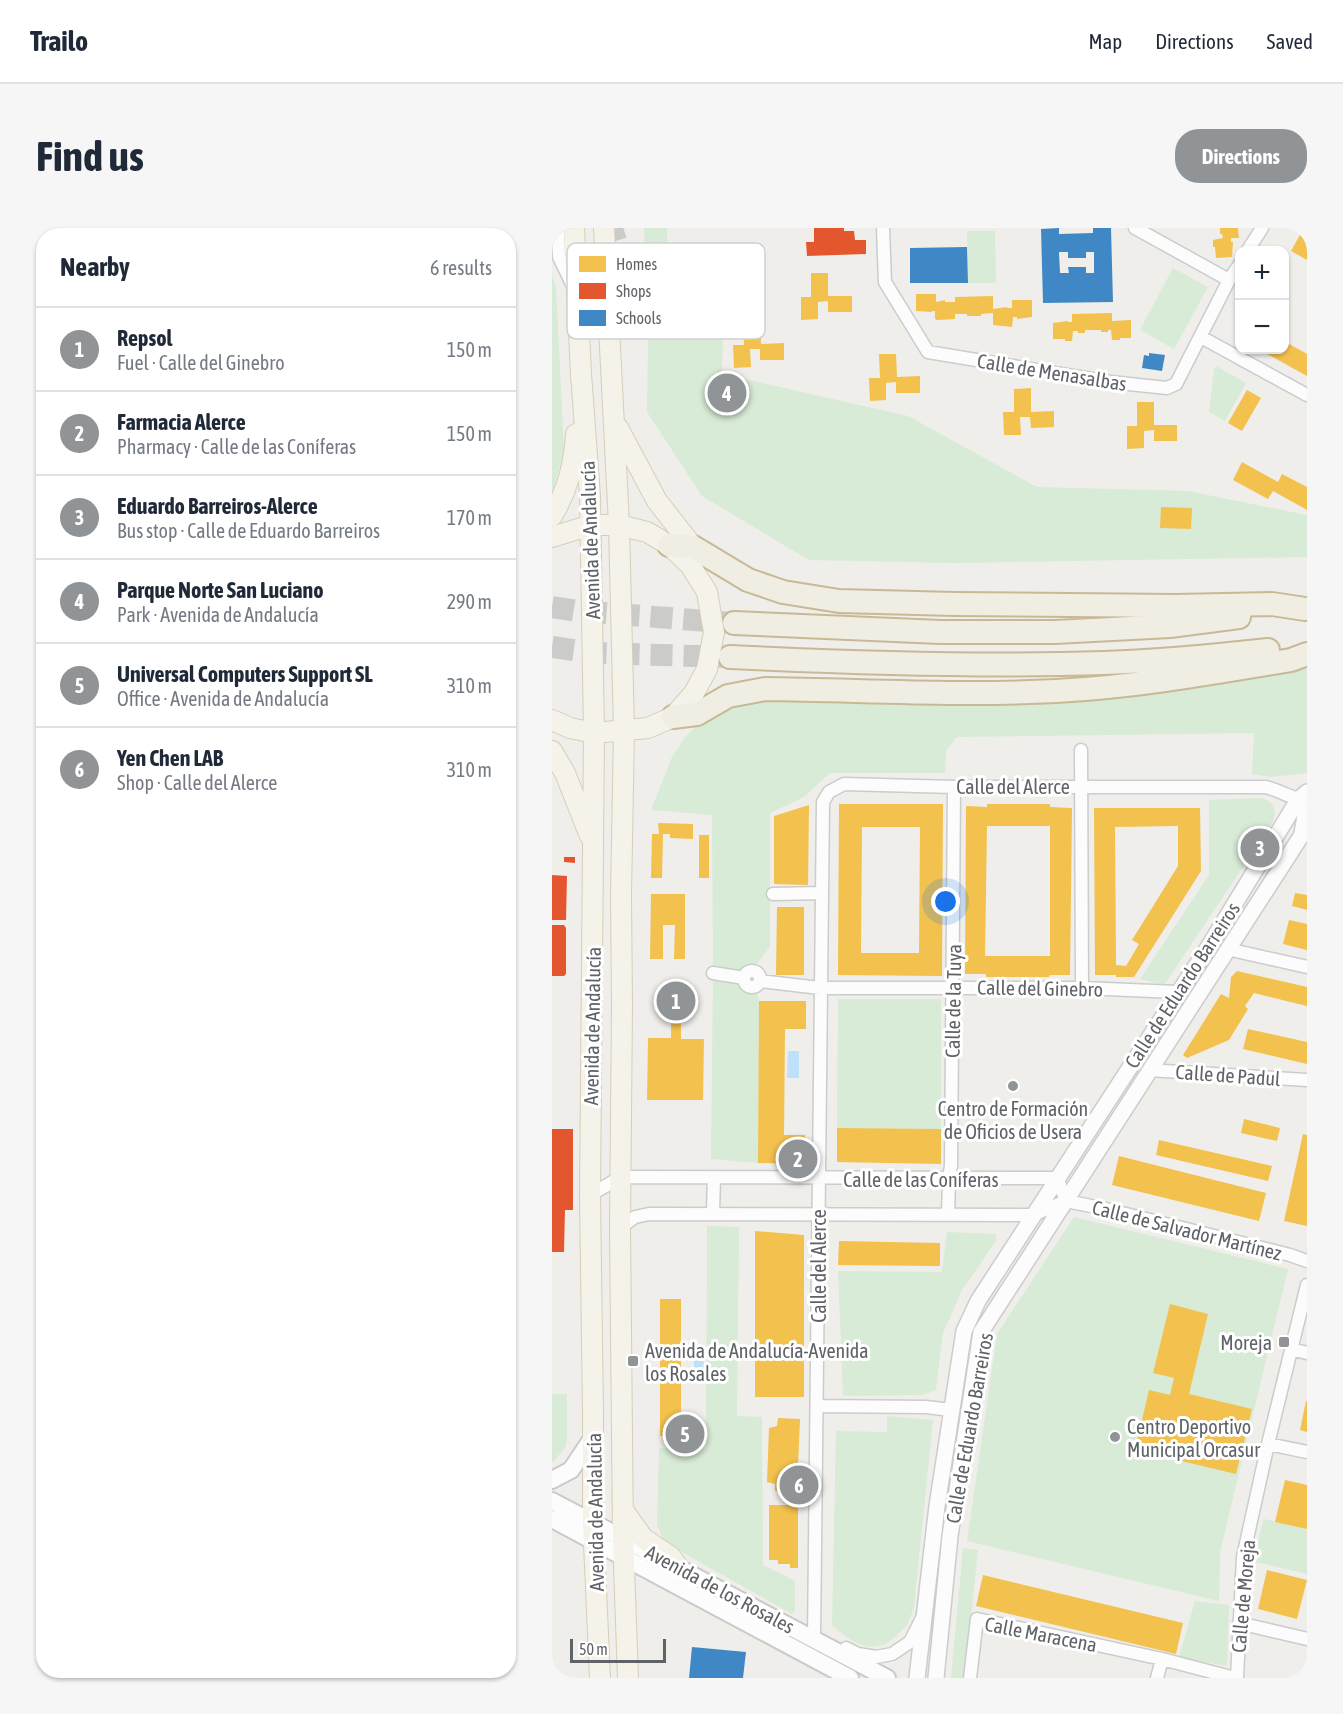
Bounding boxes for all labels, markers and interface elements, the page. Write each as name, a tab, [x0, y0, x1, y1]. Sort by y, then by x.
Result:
text: Trailo	[30, 25, 88, 57]
text: Map	[1088, 29, 1122, 53]
text: Directions	[1155, 29, 1234, 53]
text: Saved	[1267, 29, 1313, 53]
button: Directions	[1175, 129, 1307, 183]
text: Find us	[36, 132, 144, 180]
legend	[567, 243, 765, 339]
map controls	[1235, 246, 1289, 354]
button: +	[1235, 246, 1289, 300]
text: Nearby	[60, 252, 130, 282]
text: Homes	[616, 255, 658, 273]
text: 6 results	[430, 256, 492, 279]
text: Shops	[616, 282, 652, 301]
button: −	[1235, 300, 1289, 354]
text: Schools	[616, 309, 662, 327]
text: Repsol	[117, 325, 172, 351]
text: 1	[75, 338, 84, 361]
text: 150 m	[447, 338, 492, 361]
street label: Calle de Menasalbas	[976, 349, 1128, 395]
text: Fuel · Calle del Ginebro	[117, 351, 285, 374]
pin: 4	[708, 370, 747, 416]
text: Farmacia Alerce	[117, 409, 246, 435]
text: 2	[75, 422, 84, 445]
text: 150 m	[447, 422, 492, 445]
text: Pharmacy · Calle de las Coníferas	[117, 435, 356, 458]
street label: Avenida de Andalucía	[576, 460, 604, 620]
text: Eduardo Barreiros-Alerce	[117, 493, 318, 519]
text: 3	[75, 506, 84, 529]
text: 170 m	[447, 506, 492, 529]
text: Bus stop · Calle de Eduardo Barreiros	[117, 519, 380, 542]
text: Parque Norte San Luciano	[117, 577, 324, 603]
text: 4	[75, 590, 84, 613]
text: 290 m	[447, 590, 492, 613]
text: Park · Avenida de Andalucía	[117, 603, 319, 626]
text: Universal Computers Support SL	[117, 661, 373, 687]
text: 5	[75, 674, 84, 697]
text: 310 m	[447, 674, 492, 697]
text: Office · Avenida de Andalucía	[117, 687, 329, 710]
text: Yen Chen LAB	[117, 745, 223, 771]
text: 6	[75, 758, 84, 781]
text: 310 m	[447, 758, 492, 781]
text: Shop · Calle del Alerce	[117, 771, 277, 794]
street label: Calle del Alerce	[956, 775, 1070, 798]
pin: 3	[1240, 826, 1280, 870]
your location	[931, 887, 960, 916]
street label: Calle de Eduardo Barreiros	[1120, 898, 1244, 1072]
street label: Calle de la Tuya	[941, 944, 965, 1058]
street label: Avenida de Andalucía	[579, 947, 605, 1105]
street label: Calle del Ginebro	[977, 975, 1103, 1001]
pin: 1	[656, 978, 696, 1024]
street label: Calle de Padul	[1175, 1060, 1282, 1090]
marker: Centro de Formación de Oficios de Usera	[1006, 1079, 1020, 1093]
place label: Centro de Formación de Oficios de Usera	[938, 1097, 1088, 1143]
pin: 2	[778, 1136, 818, 1182]
street label: Calle de las Coníferas	[843, 1168, 999, 1191]
street label: Calle de Salvador Martínez	[1090, 1195, 1284, 1265]
street label: Calle del Alerce	[807, 1209, 830, 1323]
street label: Calle de Eduardo Barreiros	[941, 1331, 997, 1525]
place label: Moreja	[1220, 1331, 1272, 1354]
marker: Moreja	[1277, 1335, 1291, 1349]
place label: Avenida de Andalucía-Avenida los Rosales	[645, 1339, 869, 1385]
marker: Avenida de Andalucía-Avenida los Rosales	[626, 1354, 640, 1368]
pin: 5	[666, 1412, 704, 1456]
place label: Centro Deportivo Municipal Orcasur	[1127, 1415, 1261, 1461]
marker: Centro Deportivo Municipal Orcasur	[1108, 1430, 1122, 1444]
street label: Avenida de Andalucía	[582, 1433, 608, 1591]
pin: 6	[780, 1462, 818, 1508]
street label: Calle de Moreja	[1227, 1538, 1259, 1654]
street label: Avenida de los Rosales	[642, 1540, 798, 1638]
street label: Calle Maracena	[983, 1612, 1099, 1656]
scale bar	[570, 1636, 666, 1664]
text: 50 m	[579, 1640, 608, 1658]

